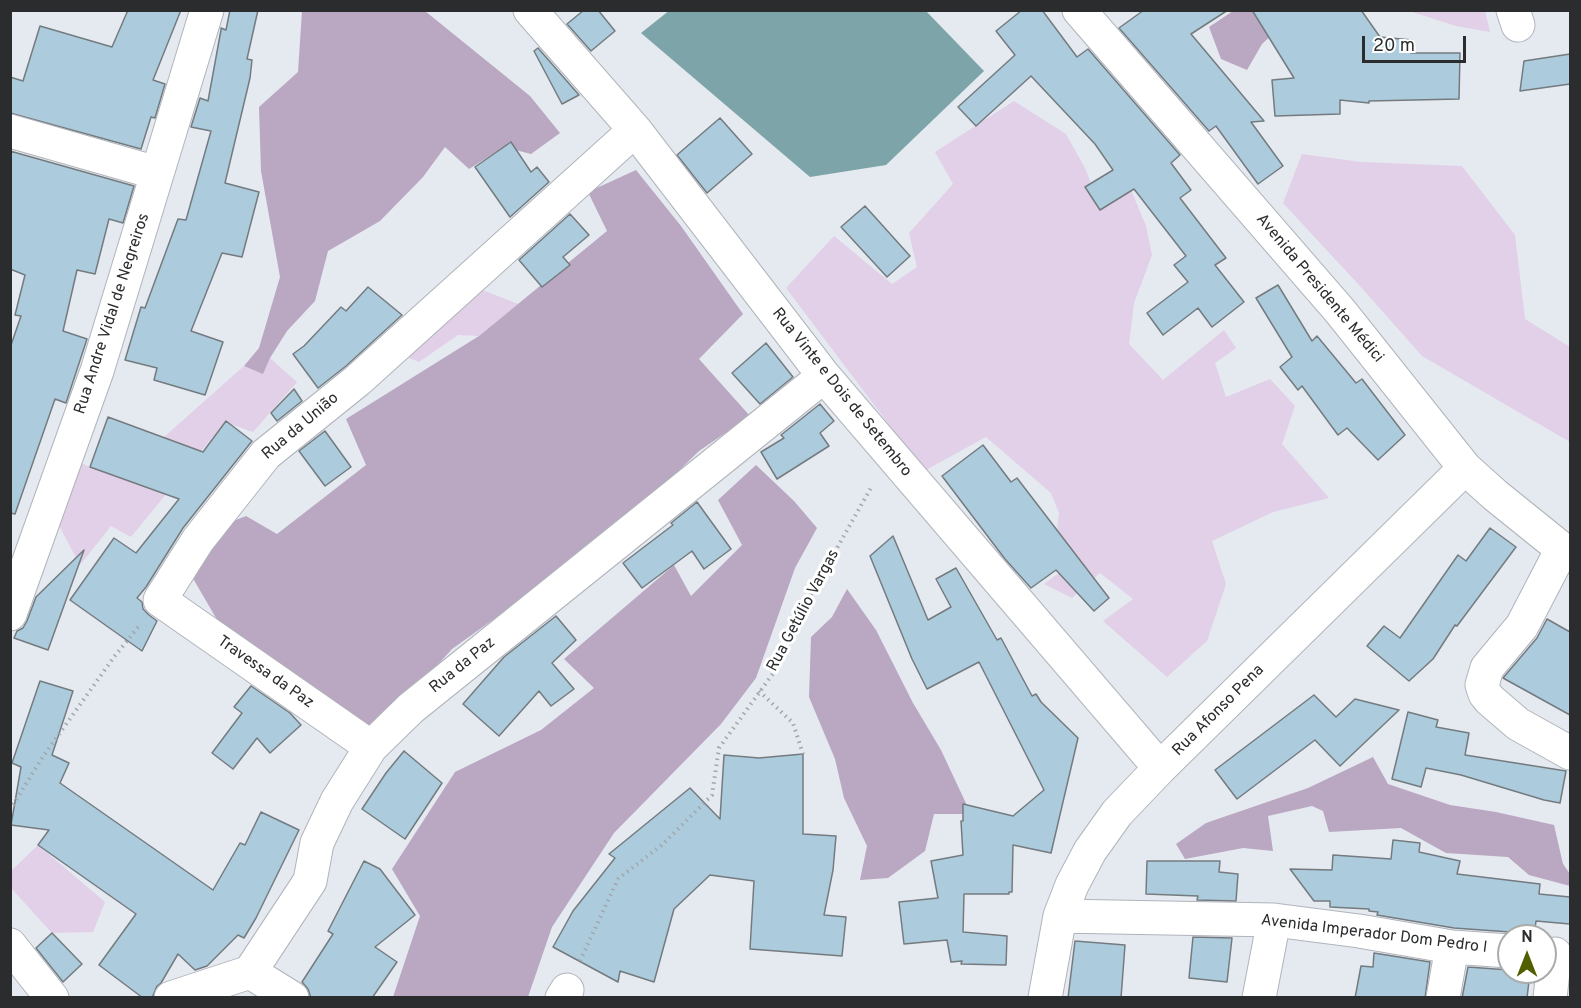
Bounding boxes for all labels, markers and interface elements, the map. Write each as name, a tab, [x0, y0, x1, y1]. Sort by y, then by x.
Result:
scale bar	[1365, 24, 1468, 62]
text: 20 m	[1373, 35, 1415, 58]
street label: Rua Andre Vidal de Negreiros	[71, 211, 155, 417]
street label: Avenida Presidente Médici	[1251, 211, 1387, 367]
street label: Rua Vinte e Dois de Setembro	[767, 305, 915, 481]
street label: Rua da União	[259, 389, 343, 465]
street label: Rua Getúlio Vargas	[764, 547, 844, 675]
street label: Travessa da Paz	[213, 633, 317, 713]
street label: Rua da Paz	[426, 634, 500, 698]
street label: Rua Afonso Pena	[1169, 661, 1269, 761]
street label: Avenida Imperador Dom Pedro I	[1260, 912, 1488, 958]
north arrow	[1497, 924, 1557, 984]
text: N	[1521, 928, 1533, 948]

